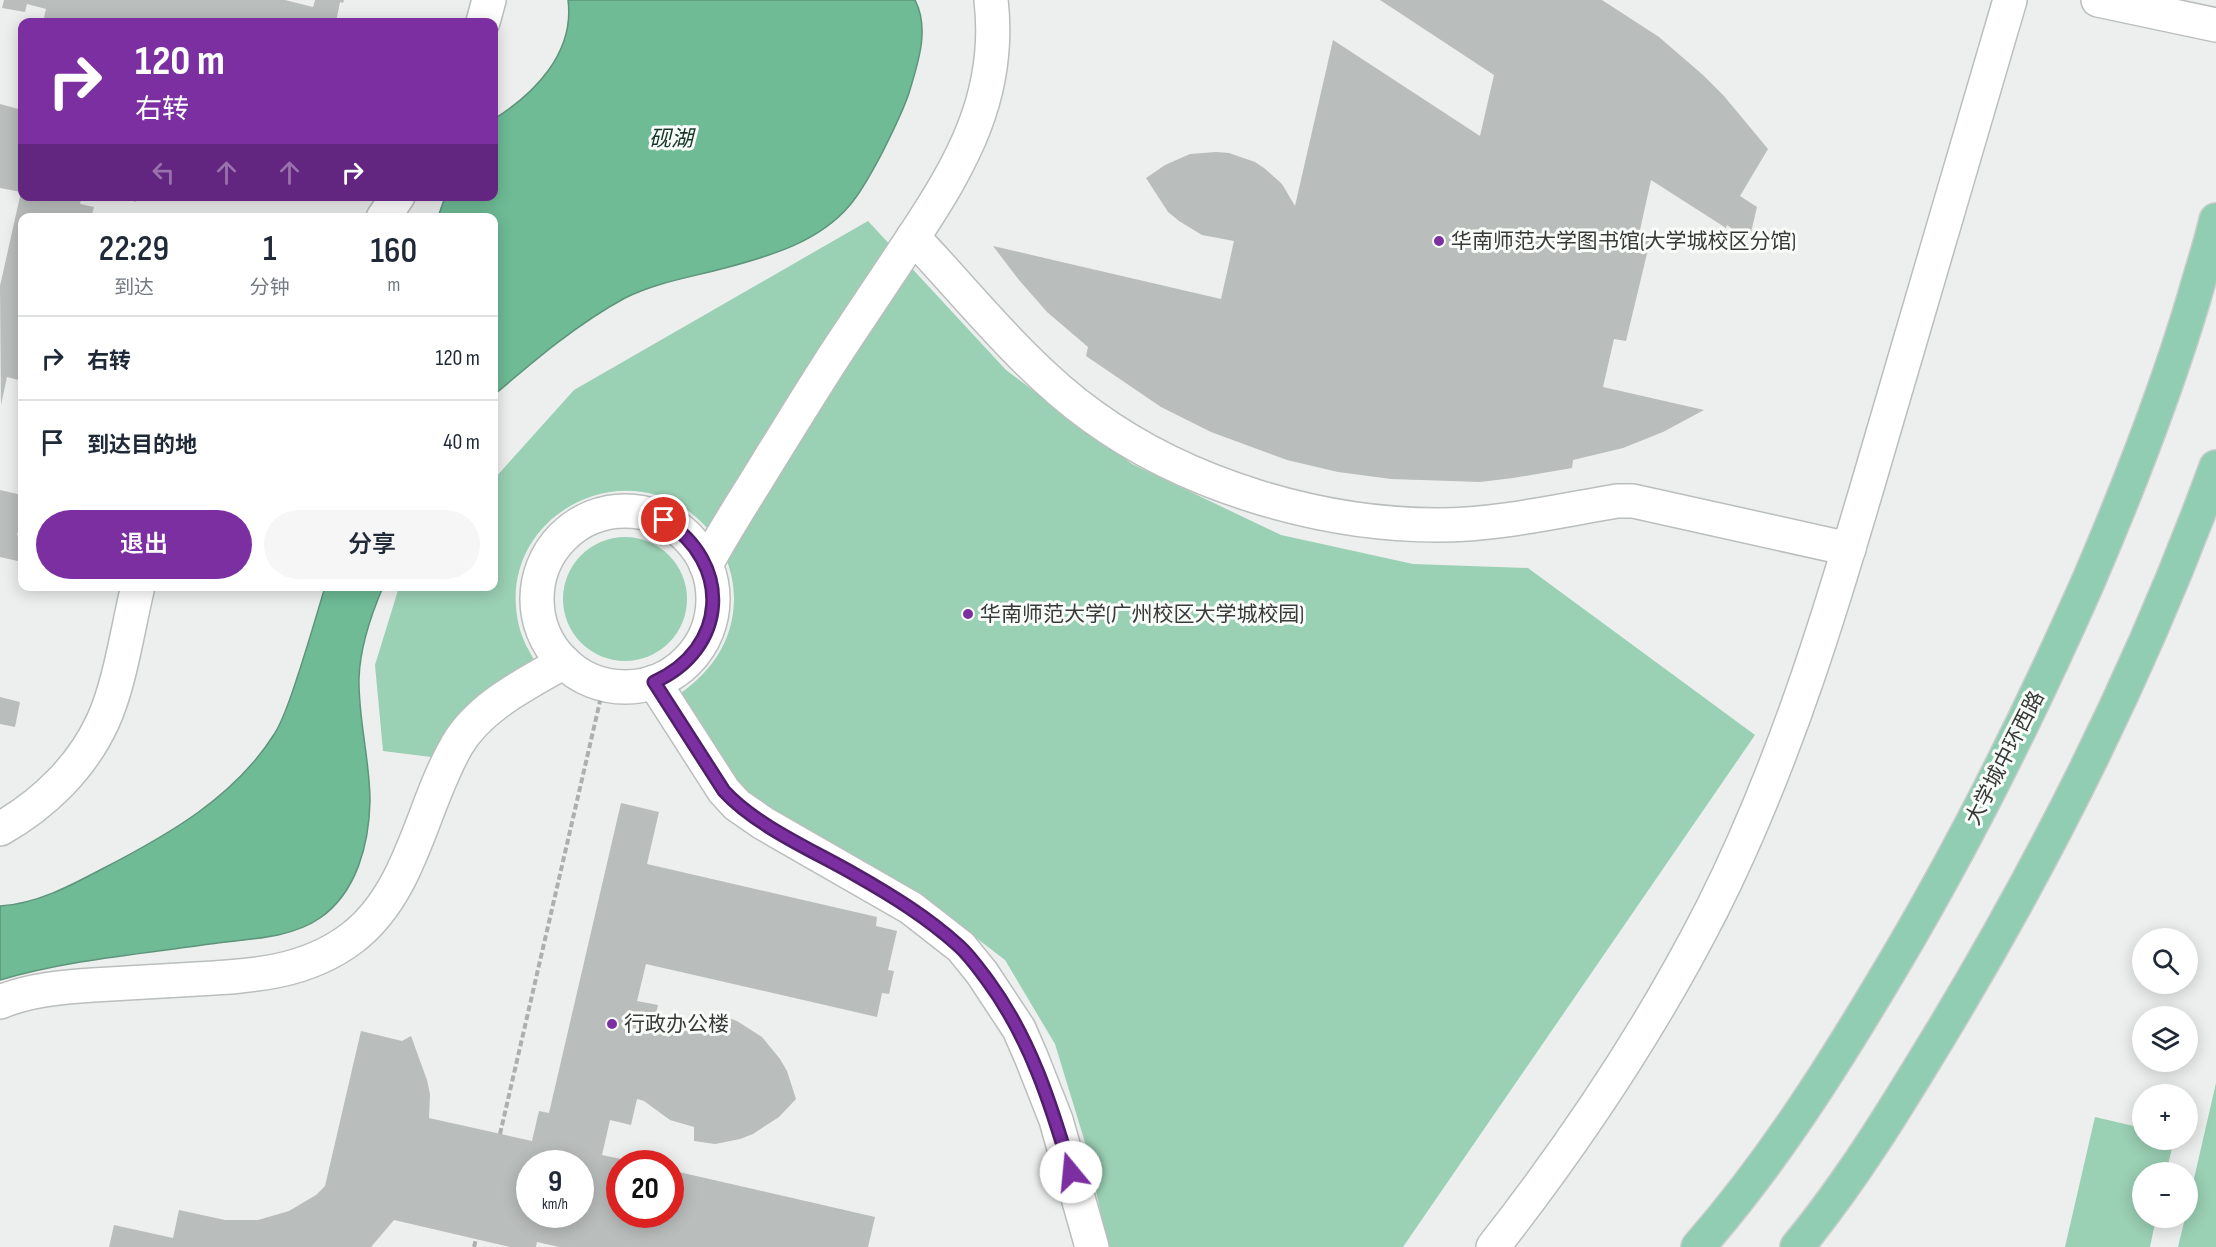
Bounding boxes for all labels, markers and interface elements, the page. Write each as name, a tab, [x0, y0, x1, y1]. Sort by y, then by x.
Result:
text: 120 m	[135, 36, 225, 87]
icon: right	[36, 42, 114, 120]
text: 右转	[135, 94, 189, 126]
water label: 砚湖	[649, 126, 696, 153]
icon: left	[147, 156, 180, 189]
icon: ahead	[210, 156, 243, 189]
icon: ahead	[273, 156, 306, 189]
icon: right	[336, 156, 369, 189]
text: 22:29	[99, 228, 169, 271]
text: 1	[263, 228, 277, 271]
place label: 华南师范大学图书馆(大学城校区分馆)	[1451, 229, 1796, 254]
text: 160	[371, 230, 417, 273]
marker: 华南师范大学图书馆(大学城校区分馆)	[1432, 234, 1446, 248]
text: m	[387, 273, 400, 297]
text: 到达	[114, 276, 154, 300]
text: 分钟	[250, 276, 290, 300]
icon: right	[36, 342, 69, 375]
text: 120 m	[436, 345, 480, 372]
text: 右转	[87, 348, 131, 375]
icon: arrive	[36, 426, 69, 459]
text: 40 m	[443, 429, 480, 456]
text: 到达目的地	[87, 432, 197, 459]
pin	[638, 494, 689, 545]
icon: arrive	[647, 503, 680, 536]
button: 退出	[36, 510, 252, 579]
button: 分享	[264, 510, 480, 579]
place label: 华南师范大学(广州校区大学城校园)	[980, 602, 1304, 627]
marker: 华南师范大学(广州校区大学城校园)	[961, 607, 975, 621]
street label: 大学城中环西路	[1960, 687, 2050, 829]
map controls	[2132, 928, 2198, 1228]
button: search	[2132, 928, 2198, 994]
button: layers	[2132, 1006, 2198, 1072]
place label: 行政办公楼	[624, 1012, 729, 1037]
marker: 行政办公楼	[605, 1017, 619, 1031]
button: +	[2132, 1084, 2198, 1150]
position arrow	[1039, 1140, 1103, 1204]
speed limit sign: 20	[606, 1150, 684, 1228]
button: −	[2132, 1162, 2198, 1228]
text: 9	[548, 1164, 562, 1200]
text: km/h	[542, 1195, 568, 1214]

